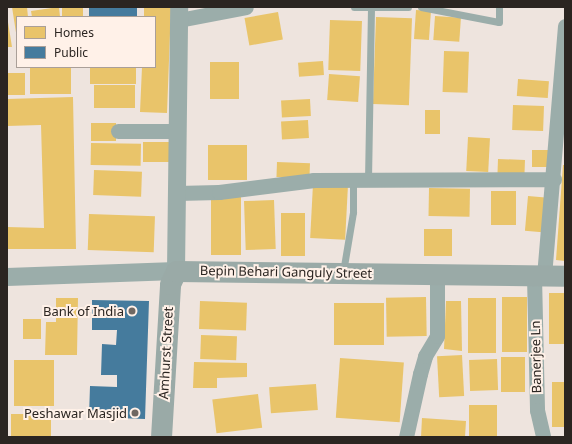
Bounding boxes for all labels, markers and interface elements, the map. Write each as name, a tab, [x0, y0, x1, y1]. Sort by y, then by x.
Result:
legend	[16, 16, 156, 68]
text: Homes	[54, 24, 94, 41]
text: Public	[54, 44, 88, 61]
street label: Bepin Behari Ganguly Street	[200, 263, 372, 281]
place label: Bank of India	[43, 303, 124, 319]
marker: Bank of India	[127, 306, 137, 316]
street label: Amhurst Street	[156, 306, 176, 400]
street label: Banerjee Ln	[528, 321, 544, 393]
place label: Peshawar Masjid	[24, 405, 127, 421]
marker: Peshawar Masjid	[130, 408, 140, 418]

